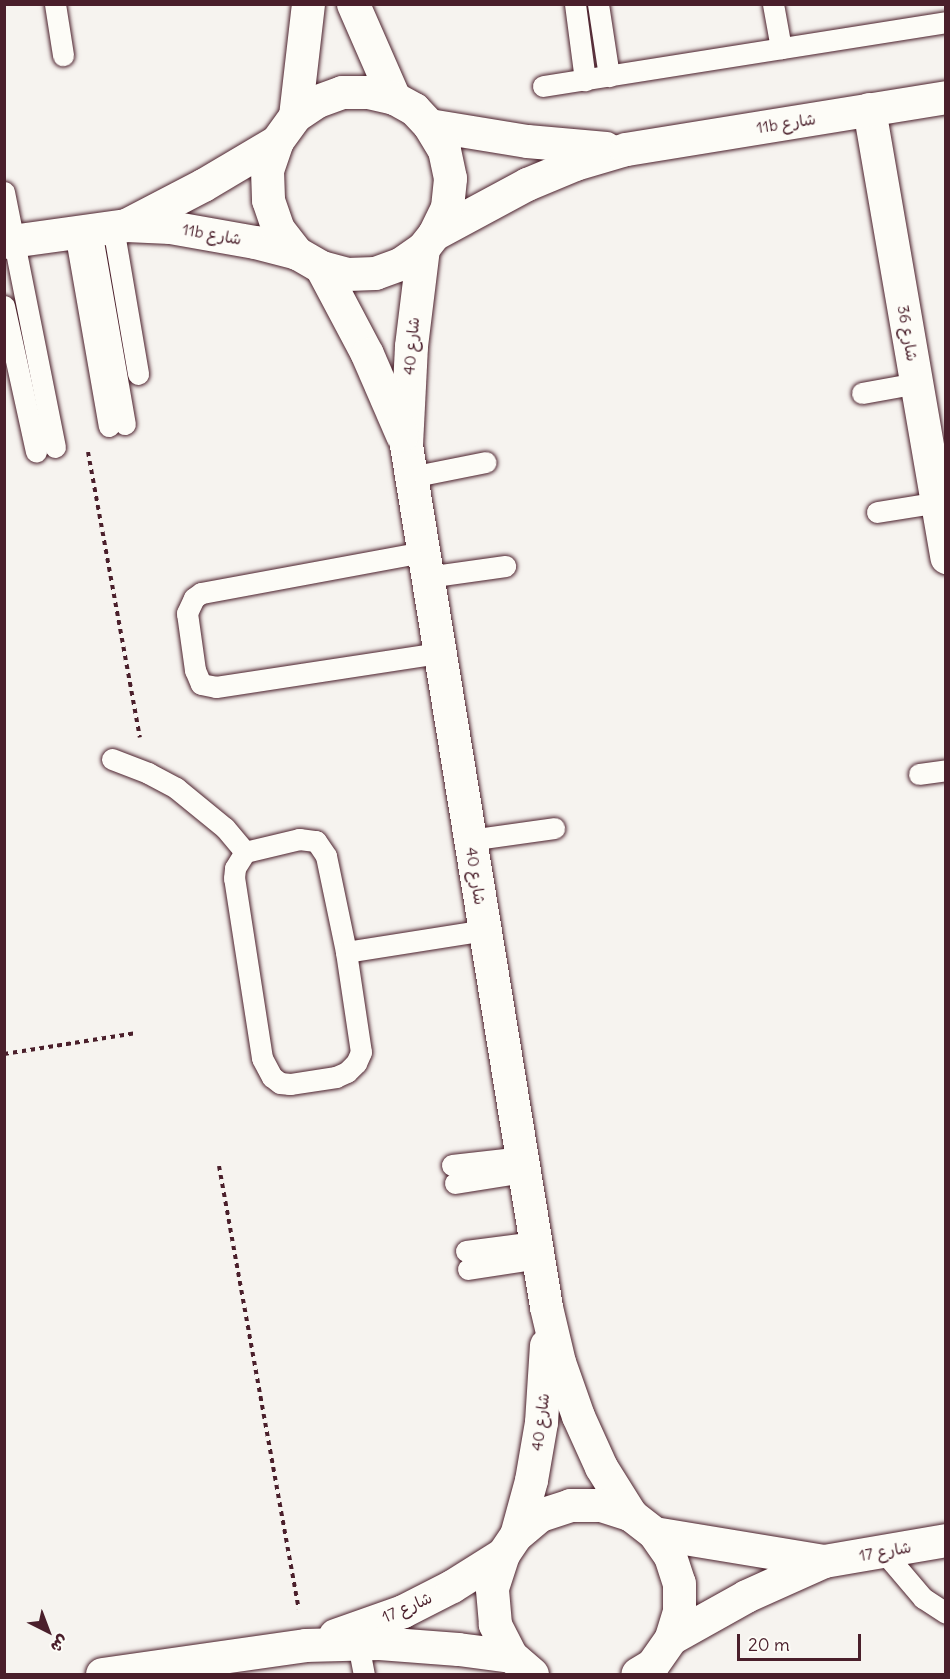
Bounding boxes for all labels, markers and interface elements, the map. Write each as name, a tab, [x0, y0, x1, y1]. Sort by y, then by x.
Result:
street label: 11b شارع	[755, 109, 817, 137]
street label: 11b شارع	[181, 219, 243, 249]
street label: شارع 36	[894, 303, 922, 363]
street label: شارع 40	[399, 316, 423, 376]
street label: شارع 40	[462, 846, 490, 906]
street label: شارع 40	[527, 1392, 553, 1452]
street label: شارع 17	[857, 1537, 913, 1565]
street label: شارع 17	[379, 1588, 435, 1626]
north arrow	[18, 1601, 78, 1661]
scale bar	[740, 1622, 864, 1660]
text: ش	[47, 1631, 73, 1658]
text: 20 m	[748, 1633, 790, 1656]

